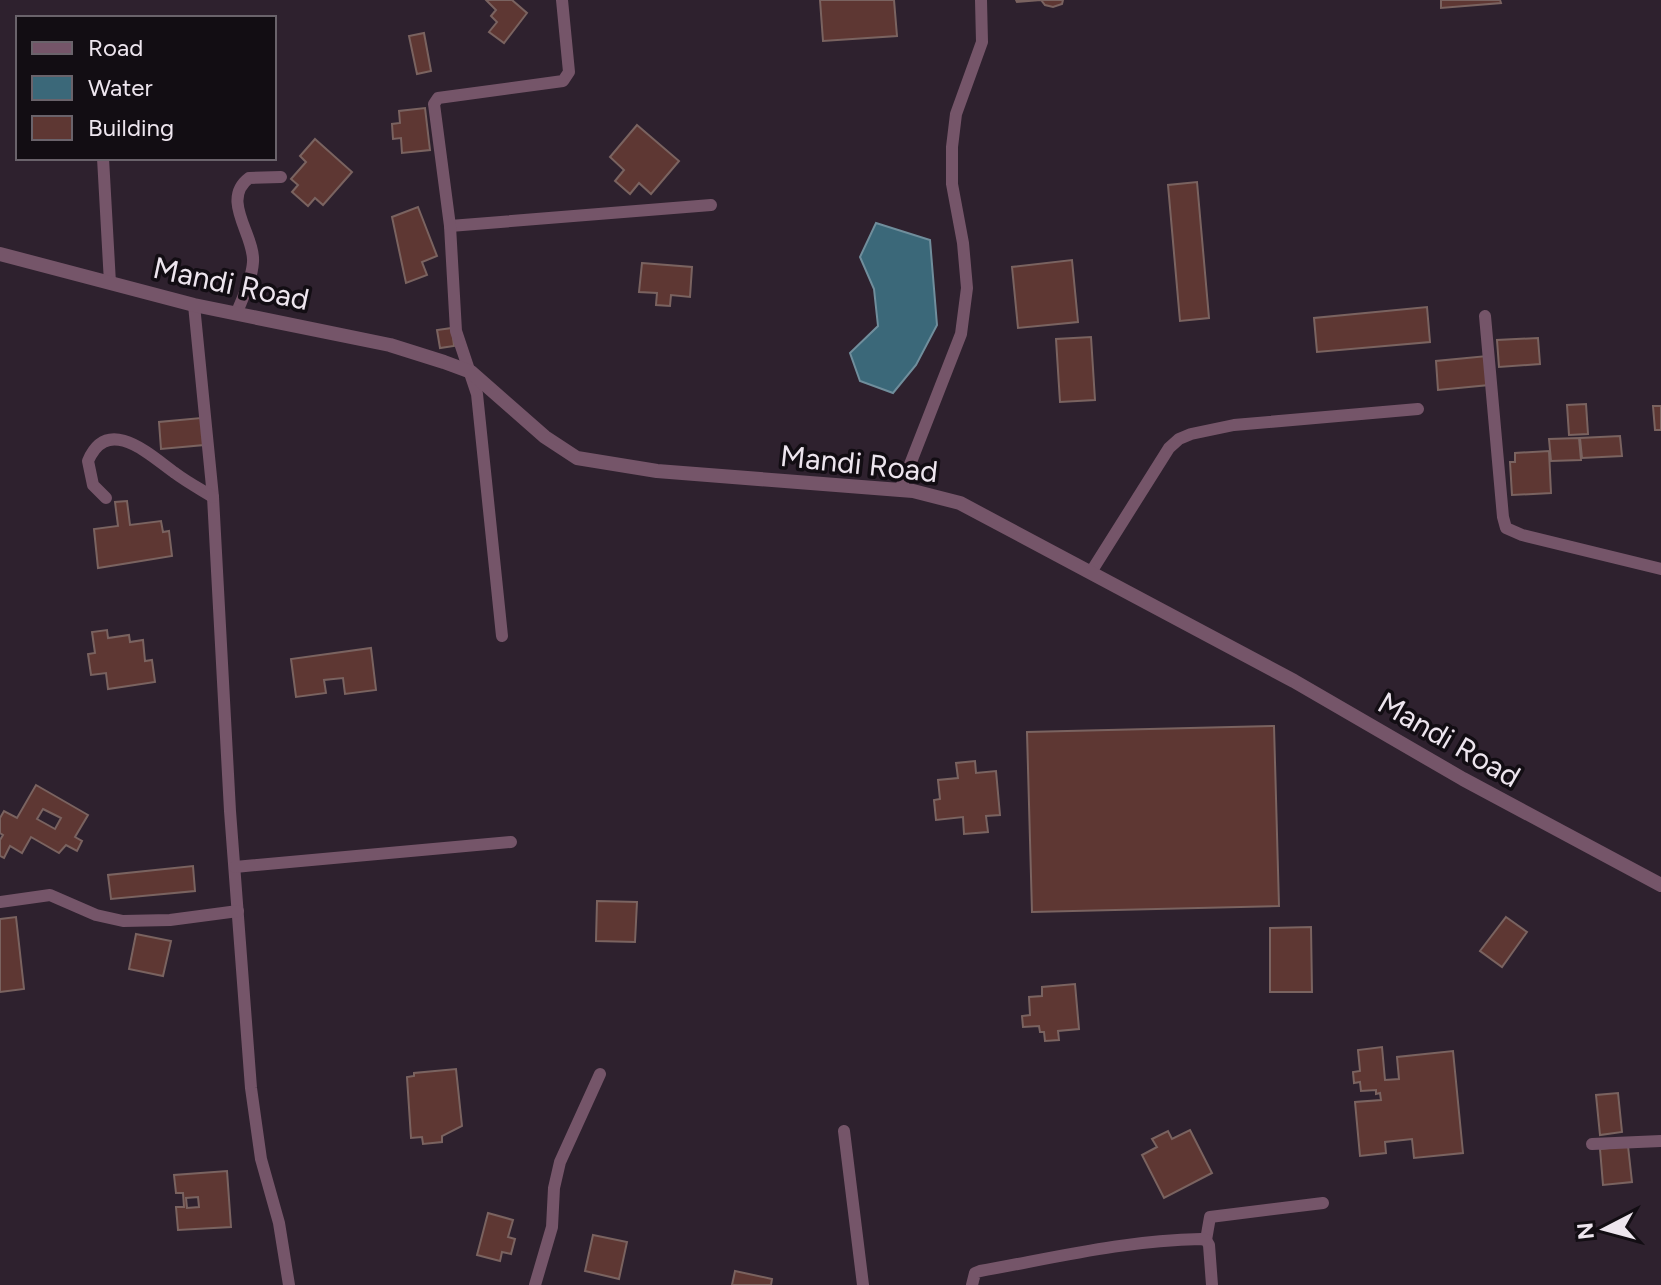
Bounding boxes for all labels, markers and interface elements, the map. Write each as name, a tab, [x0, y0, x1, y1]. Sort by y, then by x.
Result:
legend	[16, 16, 276, 160]
text: Road	[88, 33, 143, 62]
text: Water	[88, 73, 153, 102]
text: Building	[88, 113, 174, 142]
street label: Mandi Road	[150, 249, 312, 318]
street label: Mandi Road	[778, 437, 940, 490]
street label: Mandi Road	[1371, 684, 1527, 795]
north arrow	[1565, 1189, 1645, 1269]
text: N	[1571, 1221, 1600, 1241]

